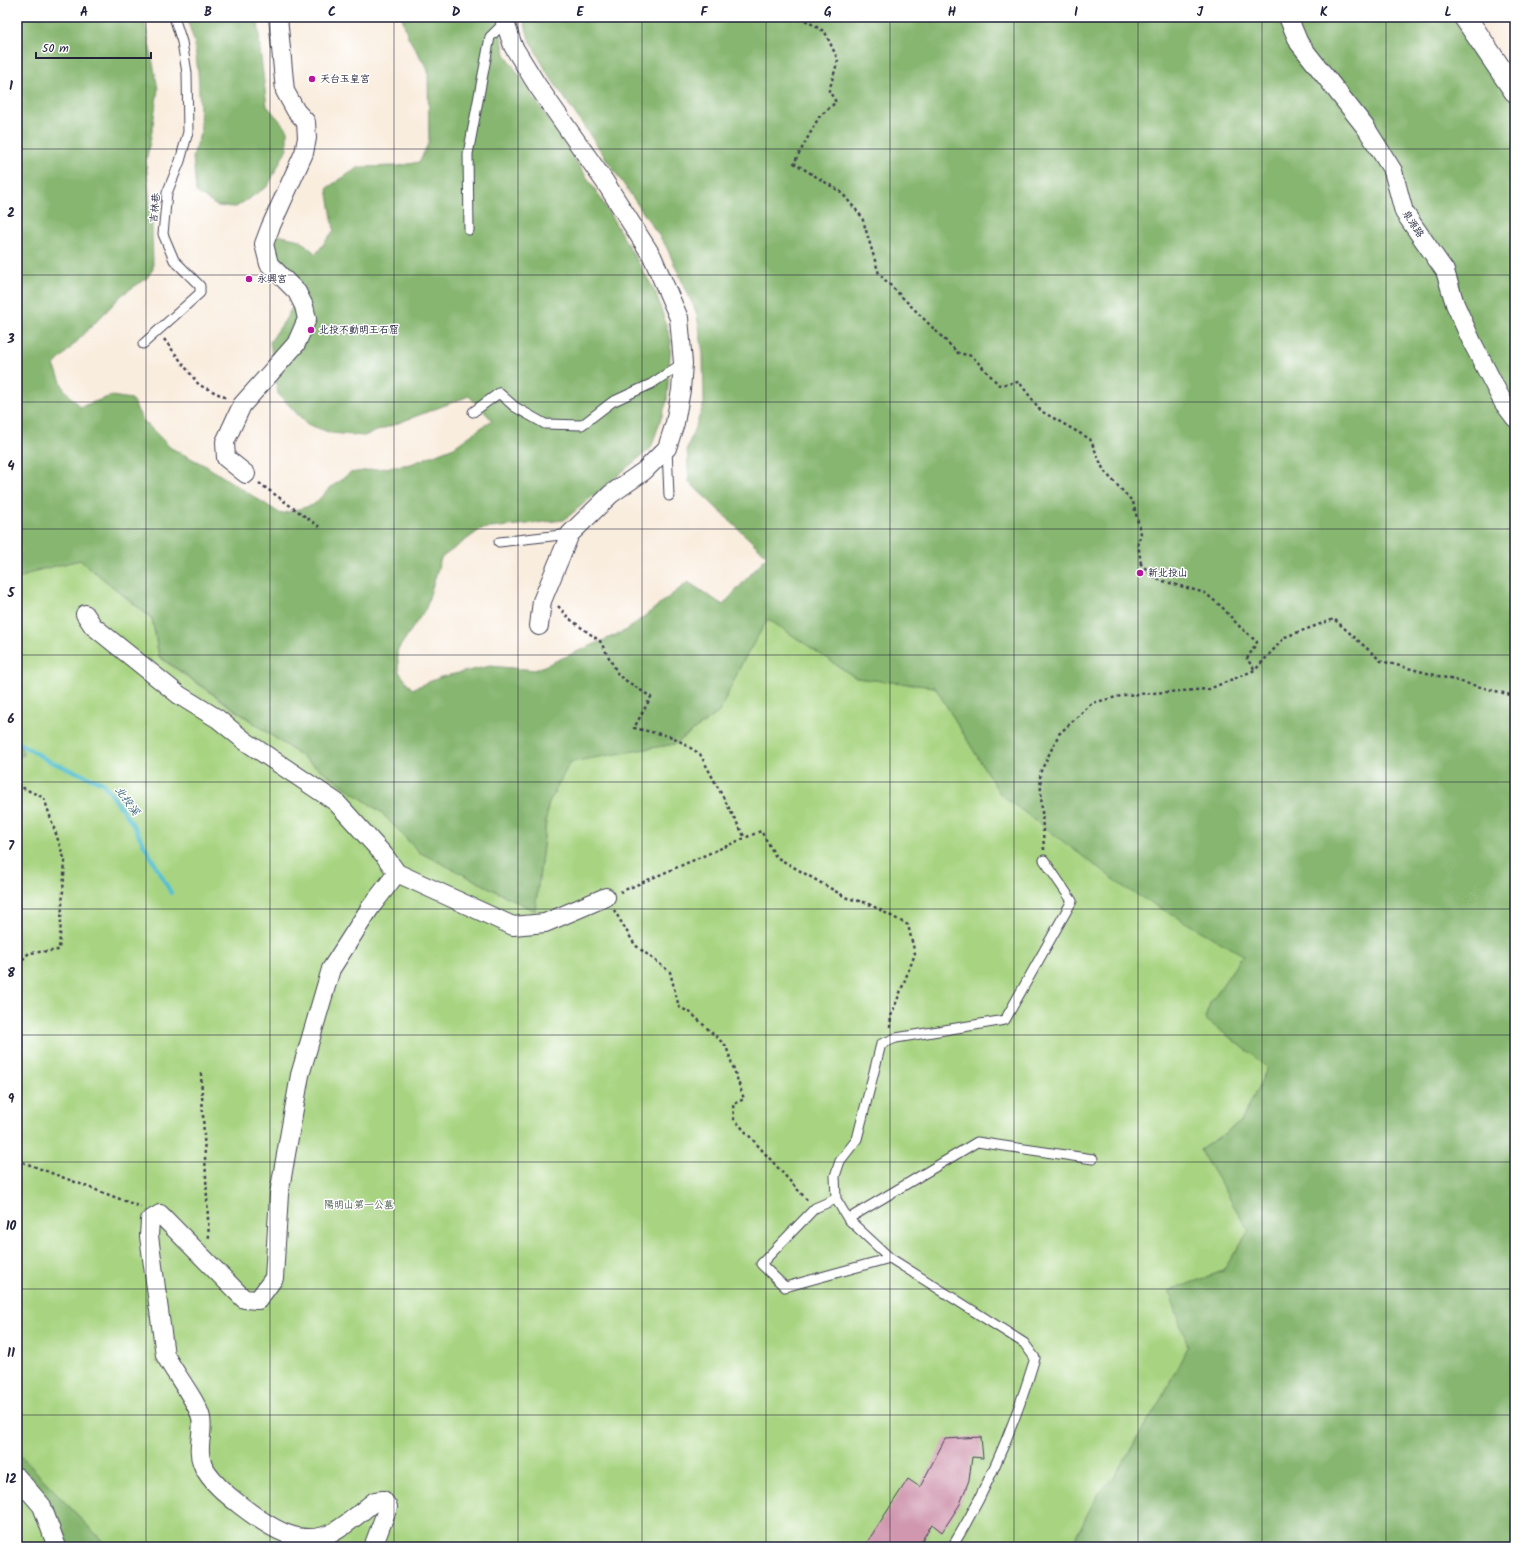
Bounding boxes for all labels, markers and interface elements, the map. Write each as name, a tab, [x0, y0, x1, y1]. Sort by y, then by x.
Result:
text: A	[80, 2, 88, 23]
text: B	[204, 2, 212, 23]
text: C	[328, 2, 336, 23]
text: D	[452, 2, 461, 23]
text: E	[576, 2, 584, 23]
text: F	[700, 2, 708, 23]
text: G	[824, 2, 832, 23]
text: H	[948, 2, 957, 23]
text: I	[1074, 2, 1078, 23]
text: J	[1197, 2, 1204, 23]
text: K	[1320, 2, 1328, 23]
text: L	[1444, 2, 1452, 23]
scale bar	[36, 34, 151, 60]
text: 50 m	[42, 39, 69, 58]
place label: 天台玉皇宮	[320, 71, 370, 87]
marker: 天台玉皇宮	[307, 74, 317, 84]
text: 1	[9, 76, 13, 97]
street label: 吉林巷	[145, 191, 165, 224]
text: 2	[7, 203, 15, 224]
street label: 泉源路	[1398, 207, 1428, 241]
place label: 永興宮	[257, 271, 287, 287]
marker: 永興宮	[244, 274, 254, 284]
place label: 北投不動明王石窟	[319, 322, 399, 338]
marker: 北投不動明王石窟	[306, 325, 316, 335]
text: 3	[6, 329, 15, 350]
text: 4	[7, 456, 15, 477]
place label: 新北投山	[1148, 565, 1188, 581]
marker: 新北投山	[1135, 568, 1145, 578]
text: 5	[7, 583, 16, 604]
text: 6	[7, 709, 15, 730]
water label: 北投溪	[110, 782, 145, 820]
text: 7	[8, 836, 15, 857]
text: 8	[7, 963, 15, 984]
text: 9	[8, 1089, 15, 1110]
park label: 陽明山第一公墓	[324, 1197, 394, 1213]
text: 10	[6, 1216, 17, 1237]
text: 11	[7, 1343, 15, 1364]
text: 12	[5, 1469, 17, 1490]

